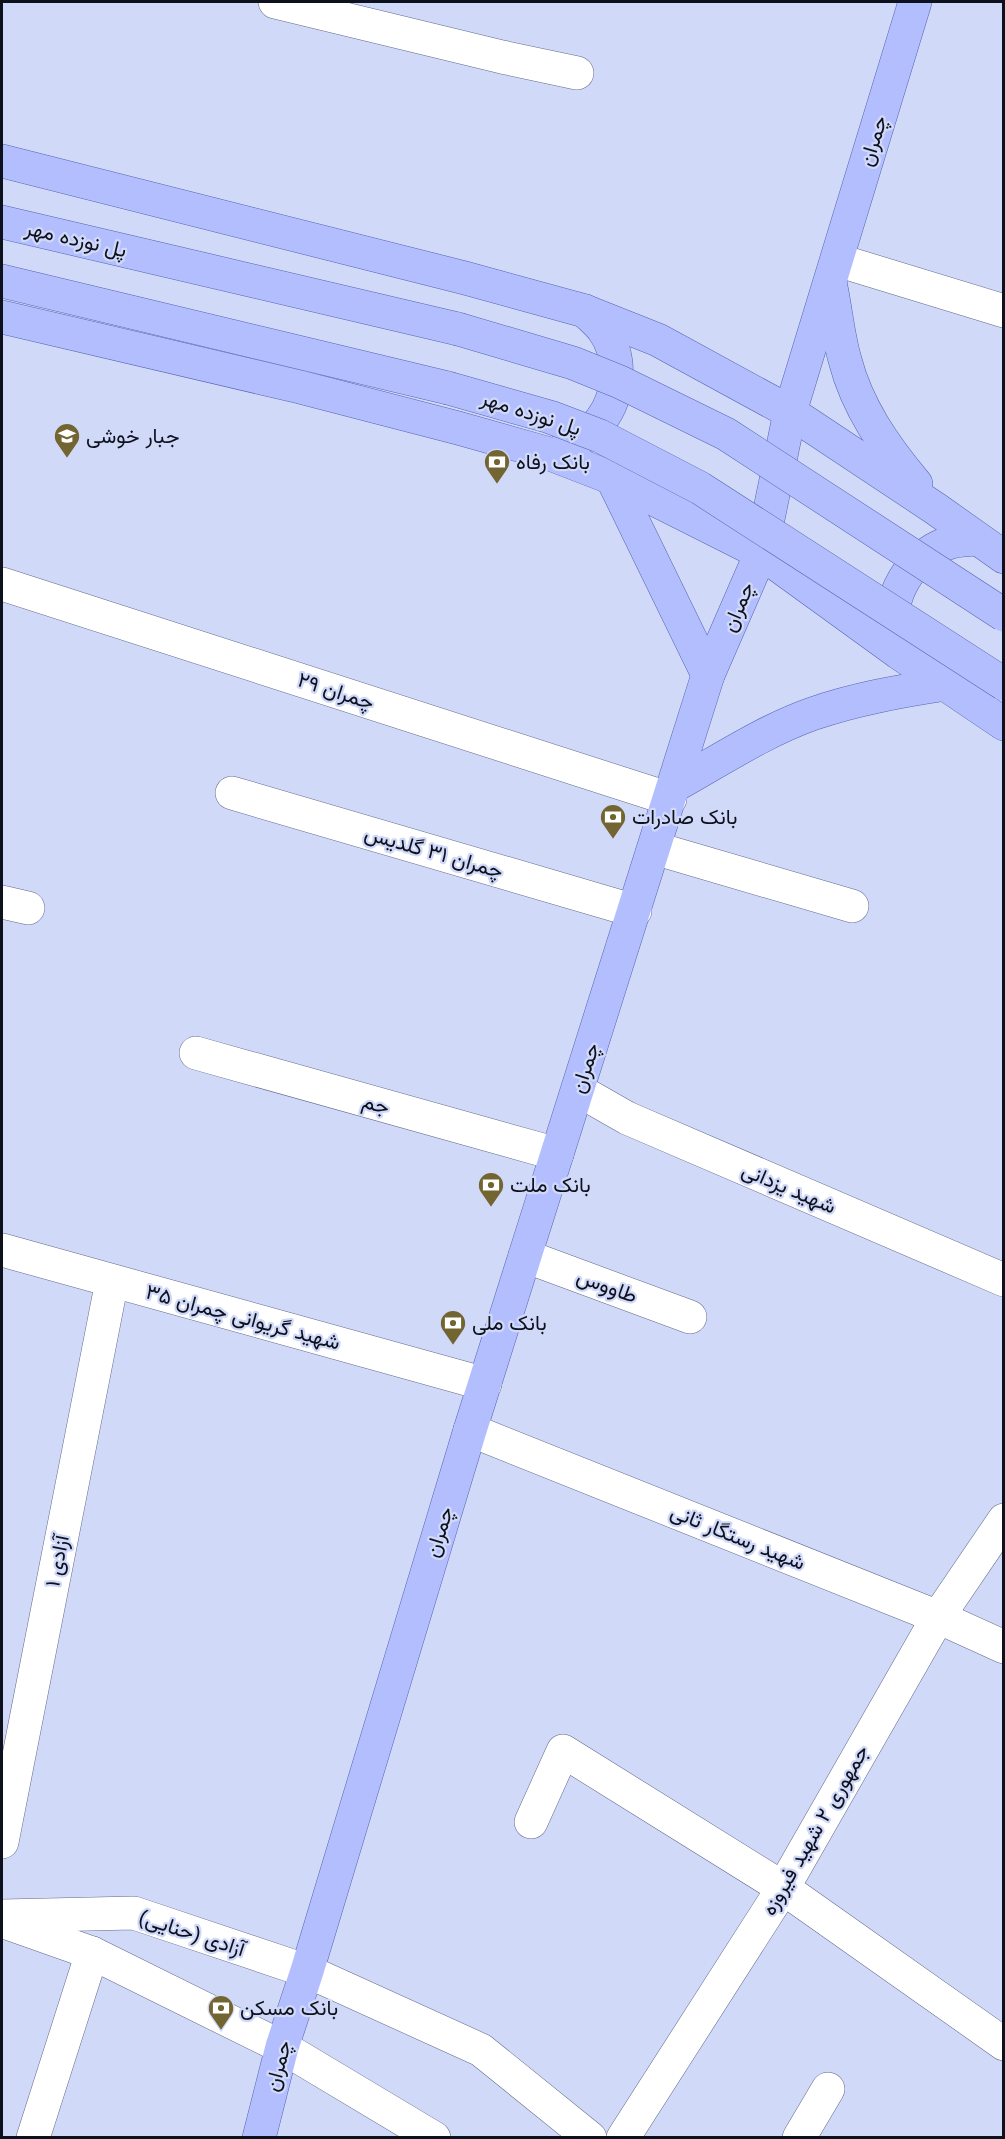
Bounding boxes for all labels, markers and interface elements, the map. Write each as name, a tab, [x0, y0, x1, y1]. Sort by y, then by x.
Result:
street label: چمران	[854, 113, 894, 170]
street label: پل نوزده مهر	[21, 215, 129, 264]
street label: پل نوزده مهر	[477, 385, 584, 442]
school or university icon: جبار خوشی	[52, 421, 82, 459]
place label: جبار خوشی	[86, 424, 179, 449]
bank icon: بانک رفاه	[482, 447, 512, 485]
place label: بانک رفاه	[516, 450, 590, 475]
street label: چمران	[717, 578, 761, 636]
street label: چمران ۲۹	[294, 667, 377, 716]
bank icon: بانک صادرات	[598, 802, 628, 840]
place label: بانک صادرات	[632, 805, 737, 830]
street label: چمران ۳۱ گلدیس	[361, 821, 506, 885]
street label: چمران	[566, 1040, 606, 1097]
street label: جم	[359, 1089, 392, 1121]
street label: شهید یزدانی	[738, 1157, 840, 1219]
bank icon: بانک ملت	[476, 1170, 506, 1208]
place label: بانک ملت	[510, 1173, 591, 1197]
street label: طاووس	[573, 1264, 641, 1309]
street label: شهید گریوانی چمران ۳۵	[143, 1279, 343, 1356]
bank icon: بانک ملی	[438, 1308, 468, 1346]
place label: بانک ملی	[472, 1311, 547, 1335]
street label: شهید رستگار ثانی	[667, 1499, 809, 1576]
street label: چمران	[420, 1504, 460, 1561]
street label: آزادی ۱	[40, 1531, 75, 1589]
street label: جمهوری ۲ شهید فیروزه	[756, 1741, 874, 1920]
street label: آزادی (حنایی)	[136, 1905, 250, 1963]
bank icon: بانک مسکن	[206, 1993, 236, 2031]
place label: بانک مسکن	[240, 1996, 338, 2020]
street label: چمران	[260, 2038, 298, 2095]

